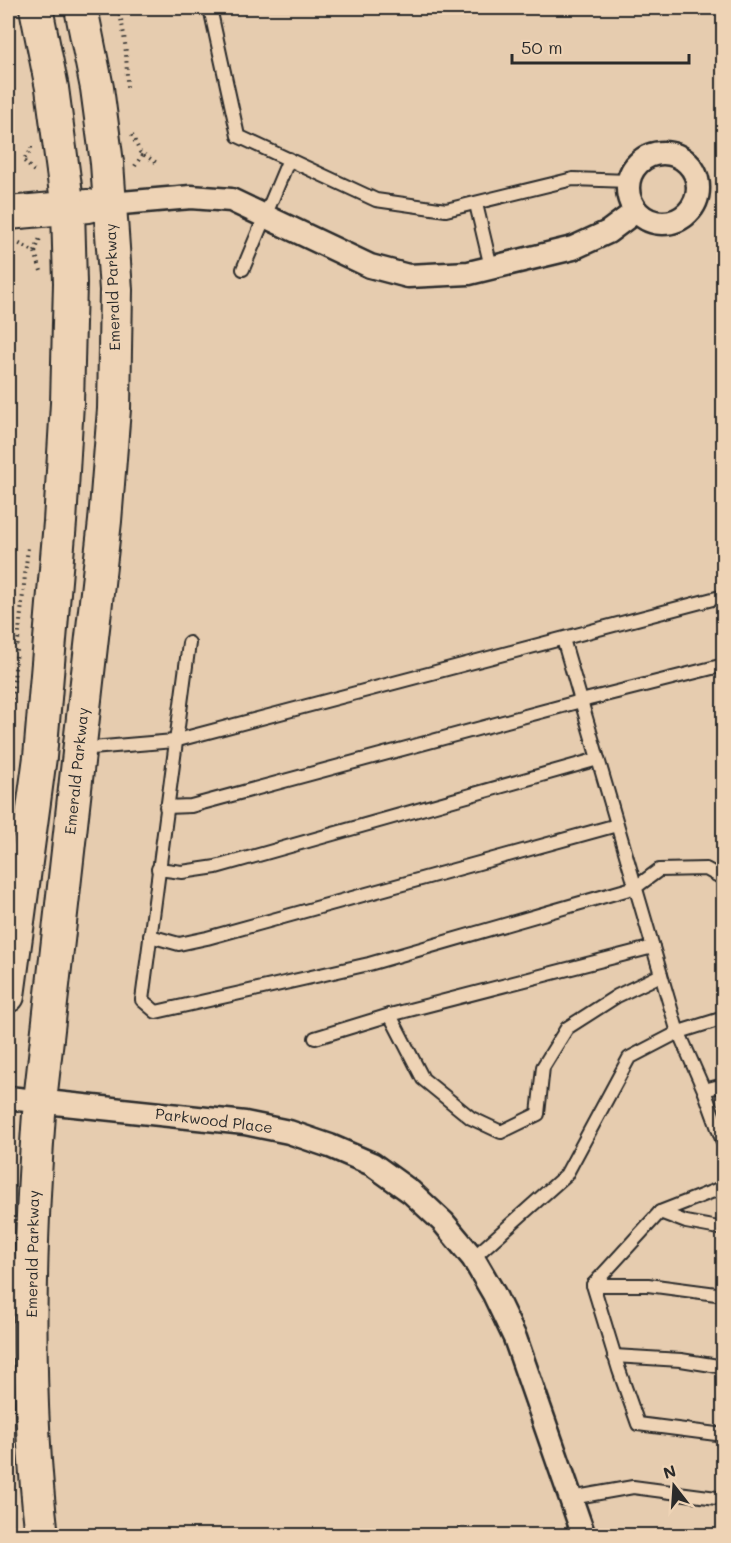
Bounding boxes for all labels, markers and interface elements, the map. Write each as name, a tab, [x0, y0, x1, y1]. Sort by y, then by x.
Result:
scale bar	[512, 27, 689, 65]
text: 50 m	[521, 35, 563, 59]
street label: Emerald Parkway	[100, 223, 124, 351]
street label: Emerald Parkway	[59, 706, 93, 835]
street label: Parkwood Place	[154, 1103, 274, 1137]
street label: Emerald Parkway	[21, 1190, 43, 1318]
north arrow	[644, 1456, 704, 1516]
text: N	[661, 1459, 678, 1483]

